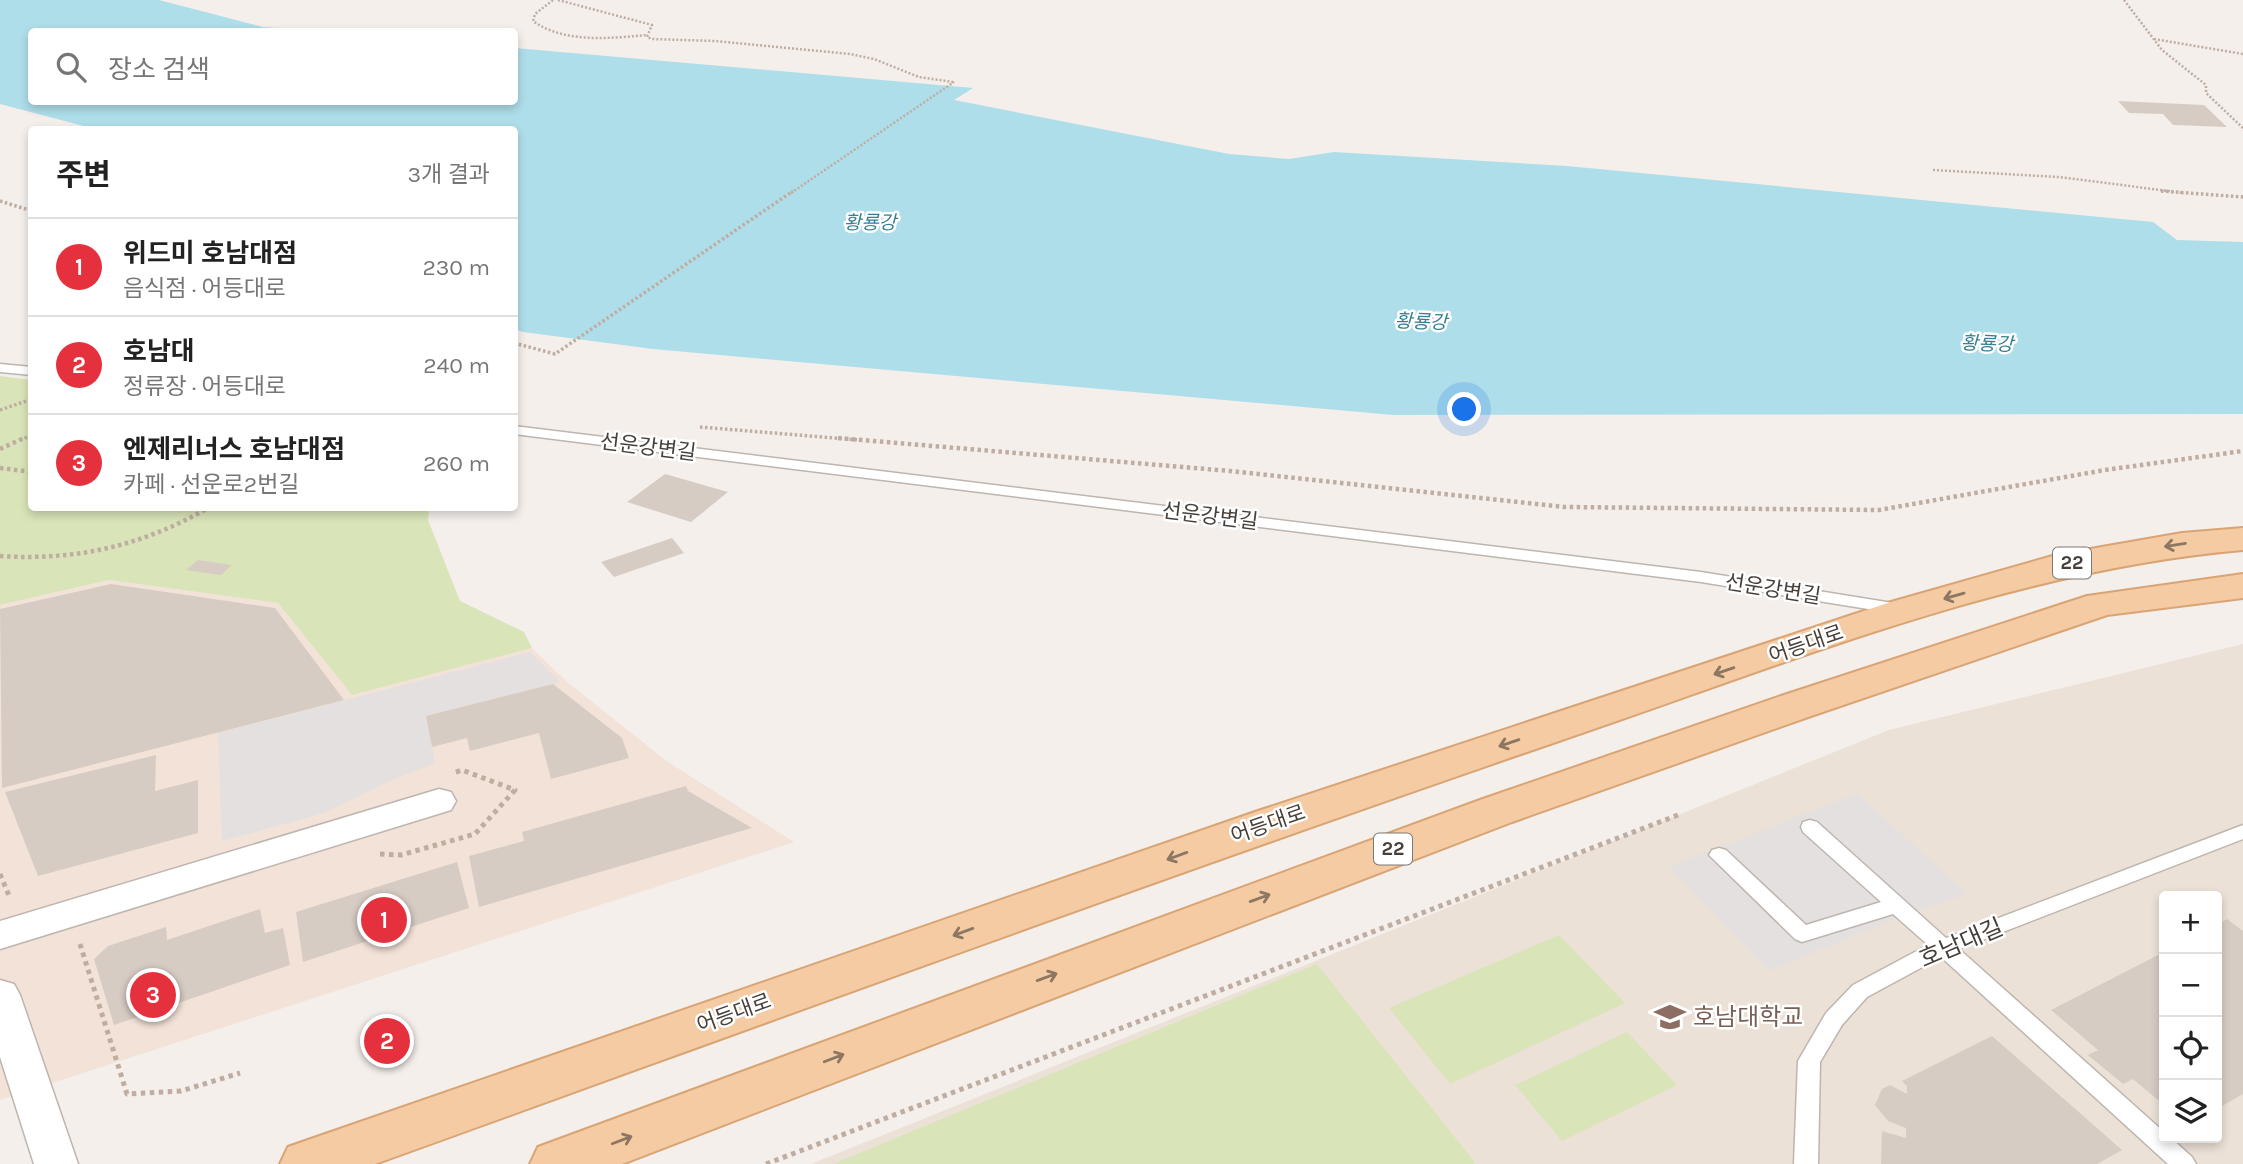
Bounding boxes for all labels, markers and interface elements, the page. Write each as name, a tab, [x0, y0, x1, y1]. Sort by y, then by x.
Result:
search box	[28, 28, 518, 105]
icon: search	[52, 48, 90, 86]
text: 장소 검색	[108, 54, 210, 85]
text: 주변	[56, 157, 111, 193]
text: 3개 결과	[407, 161, 490, 188]
water label: 황룡강	[844, 212, 899, 234]
text: 위드미 호남대점	[123, 238, 297, 269]
text: 1	[75, 254, 83, 281]
text: 230 m	[422, 254, 490, 281]
text: 음식점 · 어등대로	[123, 275, 286, 302]
water label: 황룡강	[1394, 310, 1450, 334]
water label: 황룡강	[1960, 332, 2016, 356]
text: 호남대	[123, 336, 195, 367]
text: 2	[72, 352, 86, 379]
text: 240 m	[423, 352, 490, 379]
text: 정류장 · 어등대로	[123, 373, 286, 400]
your location	[1447, 392, 1481, 426]
street label: 선운강변길	[599, 429, 697, 465]
text: 엔제리너스 호남대점	[123, 434, 345, 465]
text: 3	[72, 450, 86, 477]
text: 260 m	[423, 450, 490, 477]
text: 카페 · 선운로2번길	[123, 471, 299, 498]
street label: 선운강변길	[1161, 498, 1259, 534]
one-way arrow	[2164, 539, 2187, 552]
road number: 22	[2053, 548, 2091, 578]
street label: 선운강변길	[1723, 570, 1823, 608]
one-way arrow	[1943, 590, 1965, 603]
street label: 어등대로	[1766, 620, 1846, 668]
one-way arrow	[1714, 666, 1736, 678]
one-way arrow	[1498, 738, 1520, 750]
street label: 어등대로	[1228, 800, 1308, 848]
road number: 22	[1374, 834, 1412, 864]
one-way arrow	[1167, 851, 1189, 863]
one-way arrow	[1249, 891, 1271, 904]
map controls	[2159, 891, 2222, 1143]
button: +	[2159, 891, 2222, 954]
pin: 1	[361, 894, 407, 946]
street label: 호남대길	[1915, 913, 2007, 973]
one-way arrow	[952, 926, 974, 939]
button: −	[2159, 954, 2222, 1017]
pin: 3	[130, 969, 176, 1021]
one-way arrow	[1035, 970, 1057, 983]
street label: 어등대로	[694, 989, 774, 1037]
school or university icon: 호남대학교	[1653, 1000, 1687, 1034]
place label: 호남대학교	[1693, 1003, 1803, 1031]
pin: 2	[364, 1015, 410, 1067]
button: locate	[2159, 1017, 2222, 1080]
one-way arrow	[823, 1051, 845, 1064]
button: layers	[2159, 1080, 2222, 1143]
one-way arrow	[610, 1132, 632, 1145]

